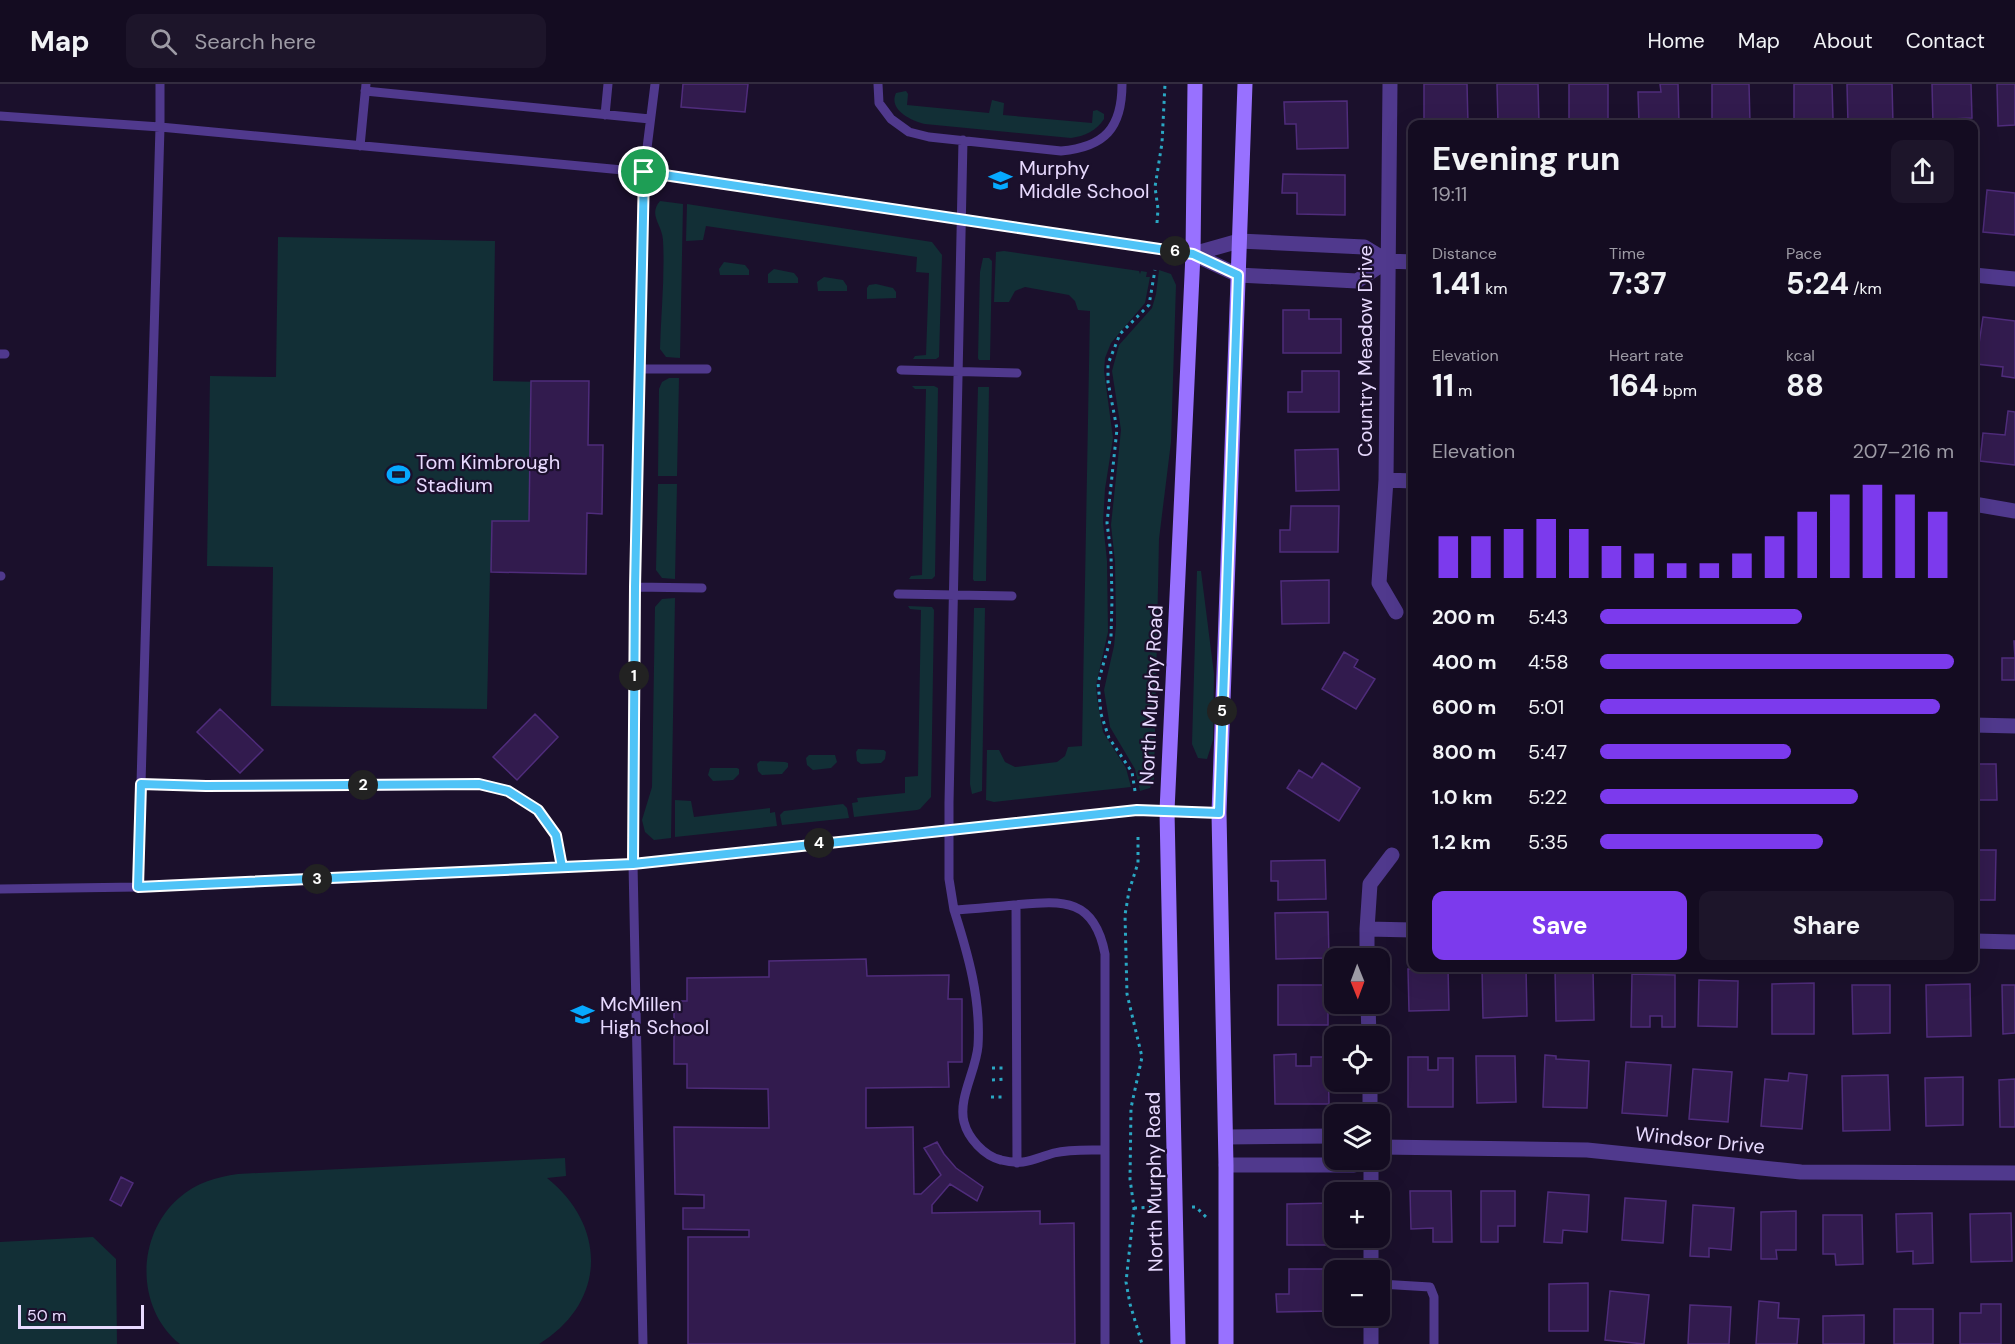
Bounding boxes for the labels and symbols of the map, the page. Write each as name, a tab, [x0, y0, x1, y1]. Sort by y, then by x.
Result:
pin	[618, 146, 669, 197]
place label: Murphy Middle School	[1019, 155, 1150, 204]
school or university icon: Murphy Middle School	[988, 167, 1014, 193]
pin: 6	[1160, 236, 1190, 266]
street label: Country Meadow Drive	[1352, 245, 1378, 457]
place label: Tom Kimbrough Stadium	[416, 449, 560, 498]
sports icon: Tom Kimbrough Stadium	[385, 461, 411, 487]
street label: North Murphy Road	[1133, 604, 1169, 786]
pin: 1	[619, 661, 649, 691]
pin: 5	[1207, 696, 1237, 726]
pin: 2	[348, 770, 378, 800]
pin: 4	[804, 828, 834, 858]
pin: 3	[302, 864, 332, 894]
north arrow	[1324, 948, 1390, 1014]
place label: McMillen High School	[600, 991, 709, 1040]
school or university icon: McMillen High School	[569, 1002, 595, 1028]
street label: North Murphy Road	[1139, 1092, 1169, 1272]
street label: Windsor Drive	[1634, 1120, 1766, 1160]
scale bar	[18, 1302, 144, 1330]

